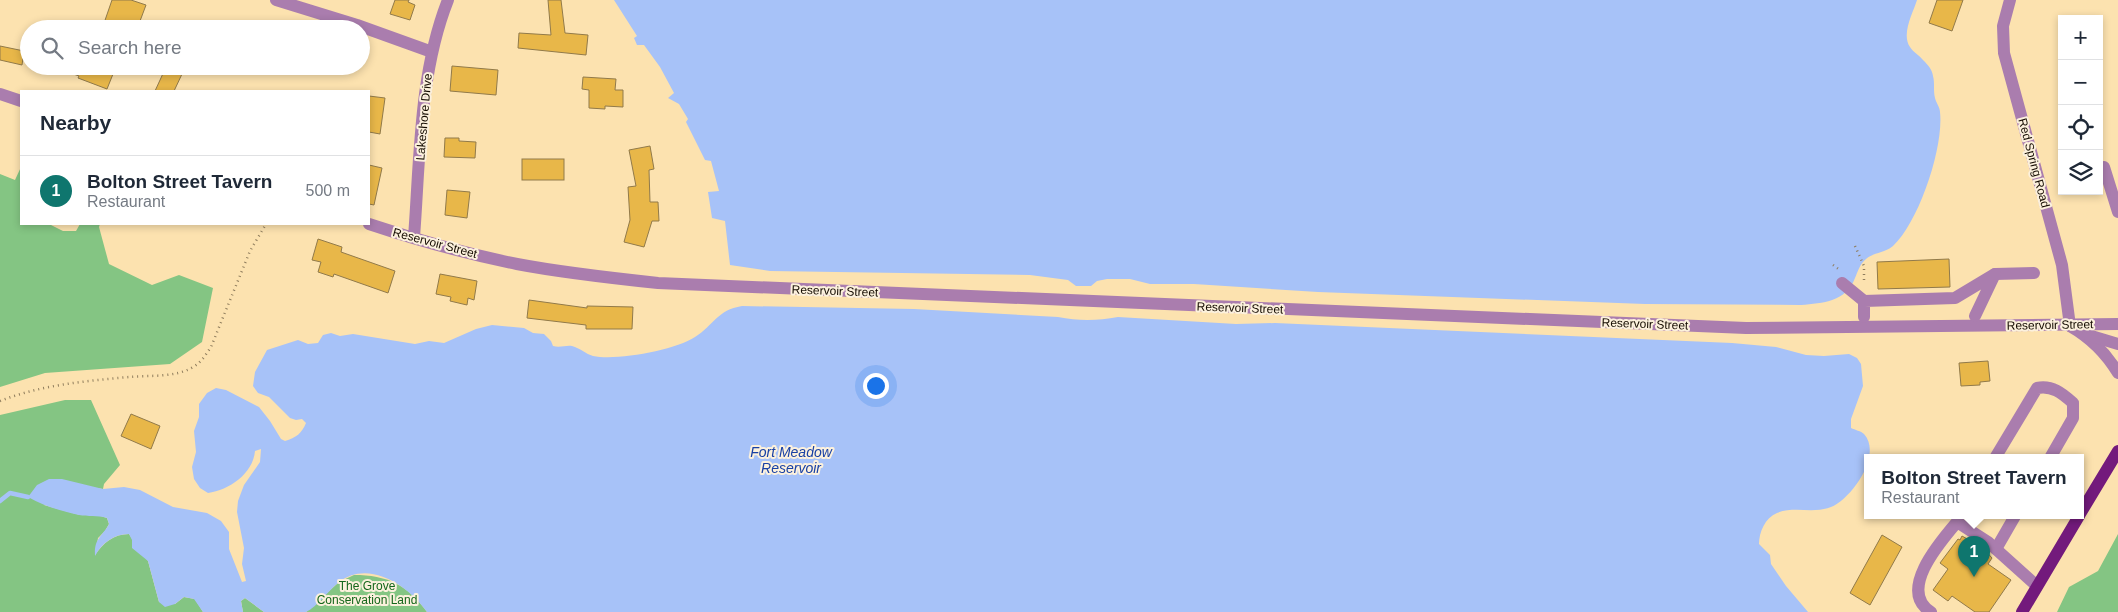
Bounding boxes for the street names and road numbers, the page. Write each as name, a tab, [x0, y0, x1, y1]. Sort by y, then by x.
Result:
street label: Lakeshore Drive	[413, 73, 435, 161]
street label: Red Spring Road	[2015, 117, 2053, 209]
street label: Reservoir Street	[391, 225, 479, 261]
street label: Reservoir Street	[791, 282, 879, 300]
street label: Reservoir Street	[1196, 299, 1284, 317]
street label: Reservoir Street	[1601, 315, 1689, 333]
street label: Reservoir Street	[2007, 317, 2094, 333]

